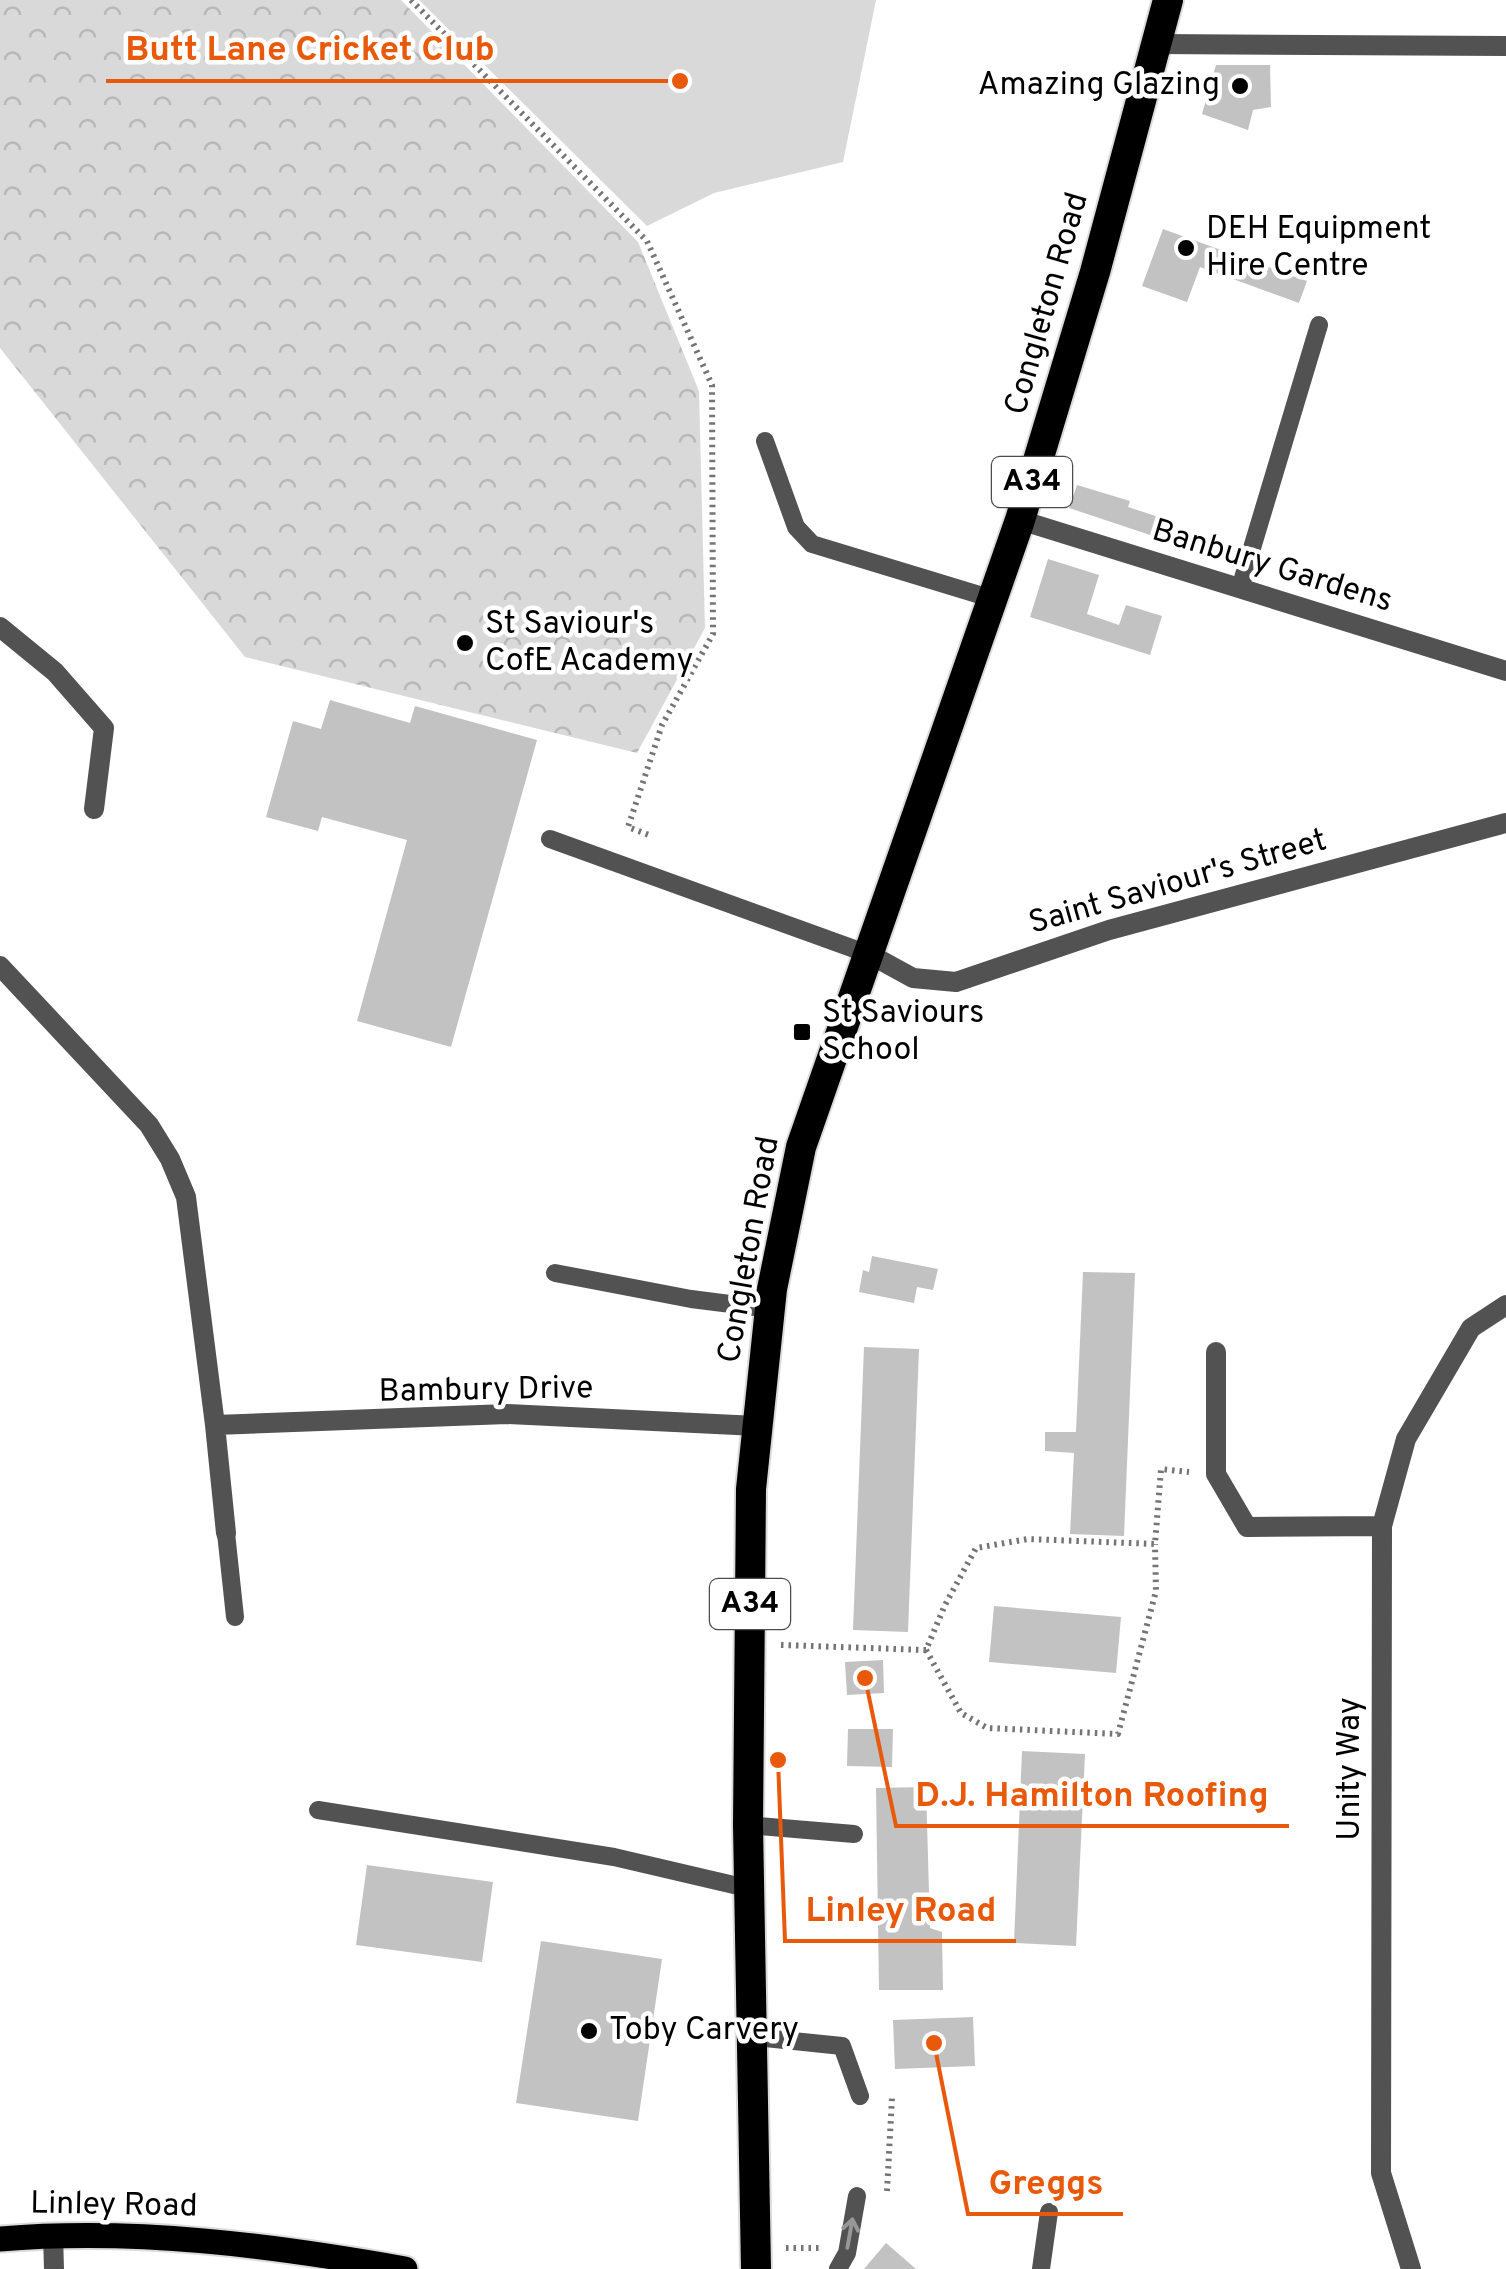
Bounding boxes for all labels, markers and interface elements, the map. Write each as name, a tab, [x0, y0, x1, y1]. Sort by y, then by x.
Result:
callout: Butt Lane Cricket Club	[106, 16, 515, 81]
text: Butt Lane Cricket Club	[125, 29, 495, 73]
place label: Amazing Glazing	[978, 66, 1220, 106]
marker: Amazing Glazing	[1229, 75, 1251, 97]
street label: Congleton Road	[997, 188, 1099, 420]
place label: DEH Equipment Hire Centre	[1206, 210, 1431, 287]
marker: DEH Equipment Hire Centre	[1175, 237, 1197, 259]
road number: A34	[992, 457, 1072, 507]
street label: Banbury Gardens	[1147, 511, 1397, 623]
place label: St Saviour's CofE Academy	[485, 605, 693, 682]
marker: St Saviour's CofE Academy	[454, 632, 476, 654]
street label: Saint Saviour's Street	[1025, 821, 1331, 945]
place label: St Saviours School	[822, 994, 984, 1071]
marker: St Saviours School	[791, 1021, 813, 1043]
street label: Congleton Road	[710, 1134, 790, 1366]
street label: Bambury Drive	[378, 1369, 594, 1413]
road number: A34	[710, 1579, 790, 1629]
street label: Unity Way	[1331, 1697, 1371, 1841]
callout: D.J. Hamilton Roofing	[896, 1761, 1289, 1826]
text: D.J. Hamilton Roofing	[915, 1775, 1269, 1819]
callout: Linley Road	[785, 1876, 1016, 1941]
text: Linley Road	[806, 1890, 996, 1934]
place label: Toby Carvery	[609, 2011, 799, 2051]
marker: Toby Carvery	[578, 2020, 600, 2042]
callout: Greggs	[968, 2149, 1123, 2214]
text: Greggs	[989, 2163, 1104, 2207]
street label: Linley Road	[30, 2185, 198, 2227]
one-way arrow	[842, 2218, 860, 2250]

